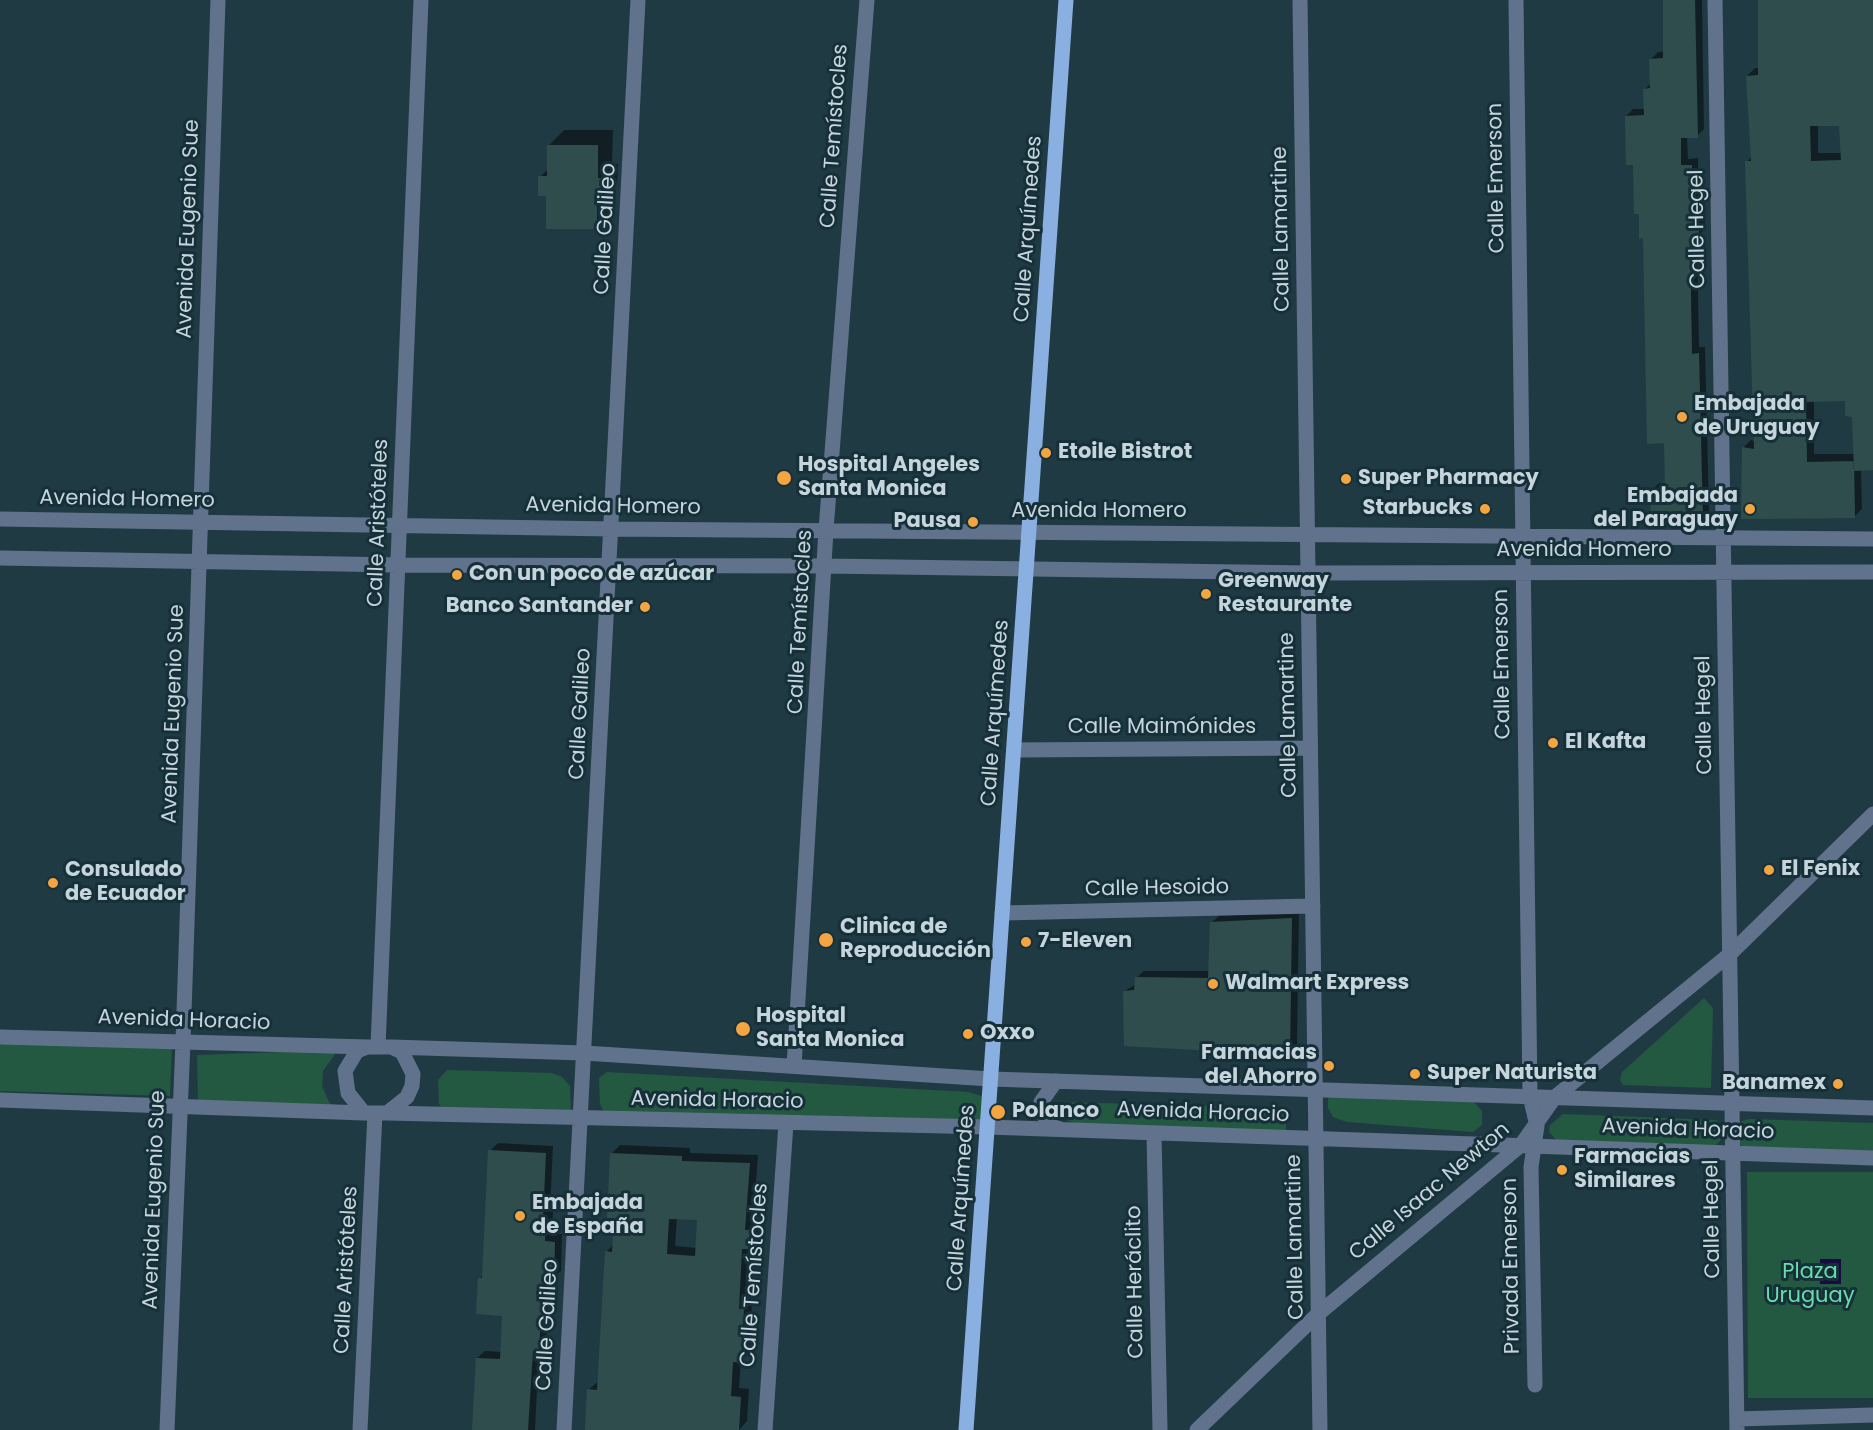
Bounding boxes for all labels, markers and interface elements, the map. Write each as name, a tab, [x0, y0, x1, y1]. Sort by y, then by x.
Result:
street label: Calle Temístocles	[816, 43, 854, 229]
street label: Calle Emerson	[1483, 103, 1511, 253]
street label: Avenida Eugenio Sue	[173, 119, 205, 339]
street label: Calle Arquímedes	[1010, 135, 1048, 323]
street label: Calle Lamartine	[1268, 146, 1296, 312]
street label: Calle Galileo	[590, 163, 622, 295]
street label: Calle Hegel	[1684, 169, 1712, 289]
place label: Embajada de Uruguay	[1694, 392, 1820, 442]
marker: Embajada de Uruguay	[1675, 410, 1689, 424]
street label: Calle Aristóteles	[363, 438, 395, 608]
place label: Etoile Bistrot	[1058, 440, 1192, 466]
marker: Etoile Bistrot	[1039, 446, 1053, 460]
place label: Hospital Angeles Santa Monica	[798, 453, 980, 503]
place label: Super Pharmacy	[1358, 466, 1539, 492]
marker: Hospital Angeles Santa Monica	[775, 469, 793, 487]
marker: Super Pharmacy	[1339, 472, 1353, 486]
place label: Embajada del Paraguay	[1594, 484, 1738, 534]
street label: Avenida Homero	[39, 486, 215, 514]
street label: Avenida Homero	[525, 493, 701, 521]
place label: Starbucks	[1362, 496, 1473, 522]
street label: Avenida Homero	[1011, 499, 1187, 525]
marker: Starbucks	[1478, 502, 1492, 516]
marker: Embajada del Paraguay	[1743, 502, 1757, 516]
place label: Pausa	[894, 509, 961, 535]
marker: Pausa	[966, 515, 980, 529]
street label: Calle Temístocles	[784, 529, 818, 715]
street label: Avenida Homero	[1496, 538, 1672, 564]
place label: Con un poco de azúcar	[469, 562, 714, 588]
marker: Con un poco de azúcar	[450, 568, 464, 582]
place label: Greenway Restaurante	[1218, 569, 1352, 619]
marker: Greenway Restaurante	[1199, 587, 1213, 601]
street label: Calle Emerson	[1489, 589, 1517, 739]
place label: Banco Santander	[446, 594, 633, 620]
marker: Banco Santander	[638, 600, 652, 614]
street label: Avenida Eugenio Sue	[158, 604, 190, 824]
street label: Calle Arquímedes	[977, 619, 1015, 807]
street label: Calle Lamartine	[1275, 632, 1303, 798]
street label: Calle Galileo	[565, 648, 597, 780]
street label: Calle Hegel	[1691, 655, 1719, 775]
street label: Calle Maimónides	[1068, 715, 1256, 741]
place label: El Kafta	[1565, 730, 1646, 756]
marker: El Kafta	[1546, 736, 1560, 750]
place label: El Fenix	[1781, 857, 1860, 883]
place label: Consulado de Ecuador	[65, 858, 186, 908]
marker: El Fenix	[1762, 863, 1776, 877]
street label: Calle Hesoido	[1085, 875, 1229, 903]
marker: Consulado de Ecuador	[46, 876, 60, 890]
place label: Clinica de Reproducción	[840, 915, 991, 965]
place label: 7-Eleven	[1038, 929, 1132, 955]
marker: Clinica de Reproducción	[817, 931, 835, 949]
marker: 7-Eleven	[1019, 935, 1033, 949]
place label: Walmart Express	[1225, 971, 1409, 997]
marker: Walmart Express	[1206, 977, 1220, 991]
place label: Hospital Santa Monica	[756, 1004, 905, 1054]
street label: Avenida Horacio	[97, 1005, 271, 1037]
marker: Hospital Santa Monica	[734, 1020, 752, 1038]
place label: Oxxo	[980, 1021, 1035, 1047]
marker: Oxxo	[961, 1027, 975, 1041]
place label: Farmacias del Ahorro	[1201, 1041, 1317, 1091]
marker: Farmacias del Ahorro	[1322, 1059, 1336, 1073]
place label: Super Naturista	[1427, 1061, 1597, 1087]
marker: Super Naturista	[1408, 1067, 1422, 1081]
place label: Banamex	[1722, 1071, 1826, 1097]
marker: Banamex	[1831, 1077, 1845, 1091]
street label: Avenida Horacio	[630, 1087, 804, 1115]
street label: Avenida Eugenio Sue	[139, 1090, 171, 1310]
street label: Avenida Horacio	[1116, 1097, 1290, 1129]
place label: Polanco	[1012, 1099, 1099, 1125]
marker: Polanco	[989, 1103, 1007, 1121]
street label: Calle Arquímedes	[943, 1104, 981, 1292]
street label: Avenida Horacio	[1601, 1114, 1775, 1146]
street label: Calle Isaac Newton	[1345, 1118, 1515, 1266]
place label: Farmacias Similares	[1574, 1145, 1690, 1195]
street label: Calle Lamartine	[1282, 1154, 1310, 1320]
street label: Calle Hegel	[1699, 1159, 1727, 1279]
marker: Farmacias Similares	[1555, 1163, 1569, 1177]
street label: Privada Emerson	[1498, 1178, 1526, 1354]
street label: Calle Temístocles	[736, 1182, 774, 1368]
street label: Calle Aristóteles	[330, 1185, 364, 1355]
place label: Embajada de España	[532, 1191, 644, 1241]
street label: Calle Heráclito	[1122, 1205, 1150, 1359]
marker: Embajada de España	[513, 1209, 527, 1223]
street label: Calle Galileo	[532, 1259, 564, 1391]
park label: Plaza Uruguay	[1765, 1260, 1855, 1310]

